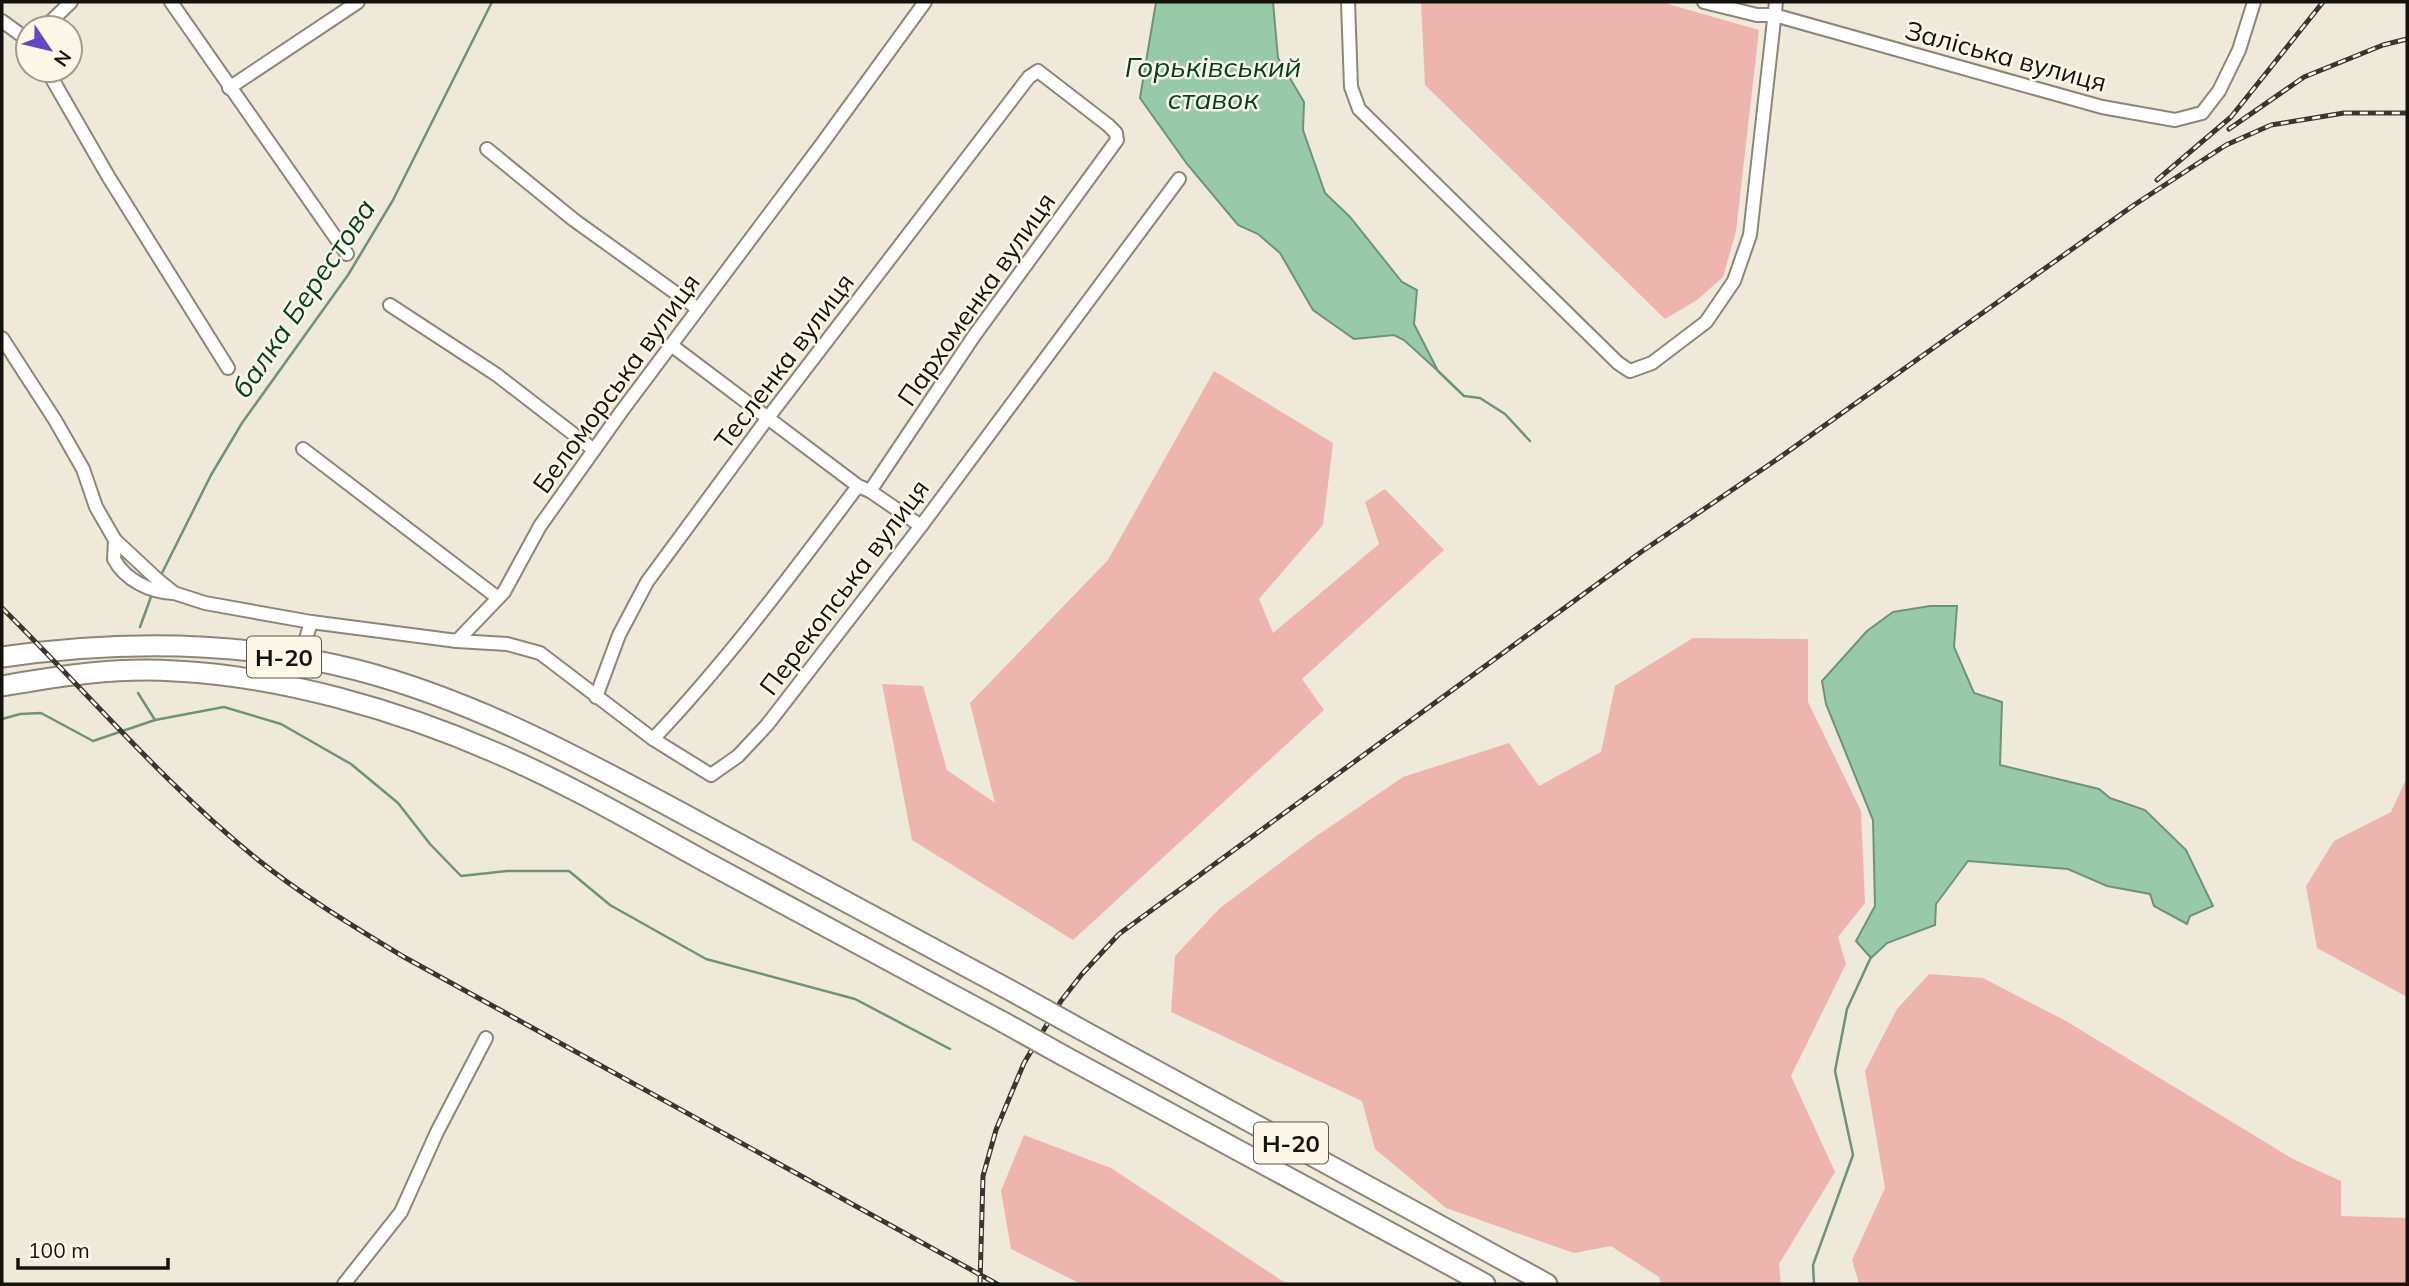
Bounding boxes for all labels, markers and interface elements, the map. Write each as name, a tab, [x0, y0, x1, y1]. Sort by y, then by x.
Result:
street label: Заліська вулиця	[1902, 13, 2110, 99]
north arrow	[14, 14, 84, 84]
text: N	[49, 46, 77, 72]
water label: Горьківський ставок	[1125, 49, 1301, 116]
street label: Пархоменка вулиця	[890, 186, 1062, 412]
water label: балка Берестова	[224, 192, 382, 404]
street label: Тесленка вулиця	[707, 266, 861, 456]
street label: Беломорська вулиця	[525, 267, 707, 499]
street label: Перекопська вулиця	[752, 473, 936, 701]
road number: Н-20	[247, 636, 321, 678]
road number: Н-20	[1254, 1122, 1328, 1163]
scale bar	[18, 1226, 168, 1270]
text: 100 m	[28, 1237, 90, 1263]

